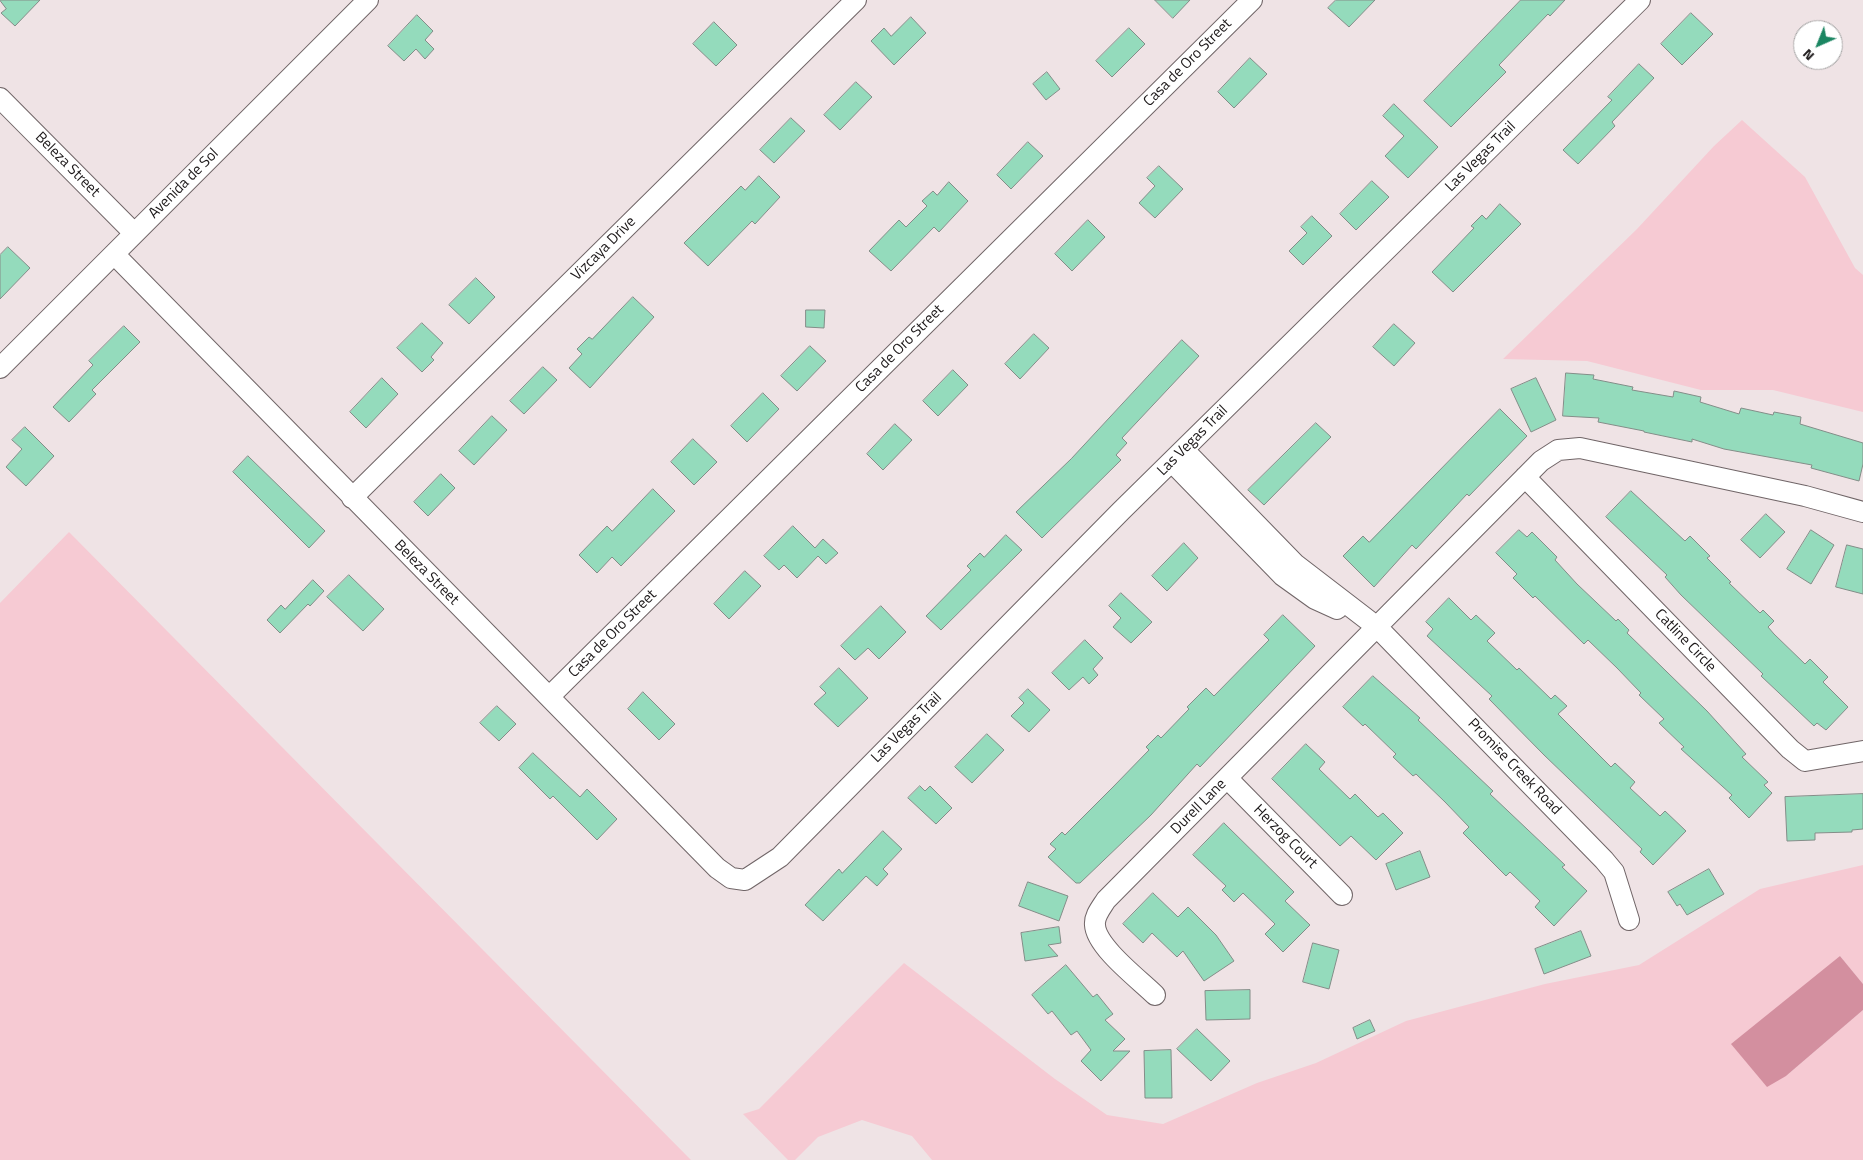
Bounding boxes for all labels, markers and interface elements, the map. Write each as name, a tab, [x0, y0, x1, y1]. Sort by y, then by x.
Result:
street label: Casa de Oro Street	[1140, 15, 1236, 111]
north arrow	[1793, 20, 1843, 70]
text: N	[1797, 45, 1819, 66]
street label: Las Vegas Trail	[1442, 118, 1520, 196]
street label: Beleza Street	[31, 129, 103, 201]
street label: Avenida de Sol	[145, 145, 223, 223]
street label: Vizcaya Drive	[568, 213, 640, 285]
street label: Casa de Oro Street	[852, 301, 948, 397]
street label: Las Vegas Trail	[1154, 402, 1232, 480]
street label: Beleza Street	[390, 537, 462, 609]
street label: Casa de Oro Street	[565, 586, 661, 682]
street label: Catline Circle	[1651, 606, 1719, 676]
street label: Las Vegas Trail	[868, 689, 946, 767]
street label: Promise Creek Road	[1463, 715, 1565, 819]
street label: Durell Lane	[1168, 776, 1230, 838]
street label: Herzog Court	[1249, 801, 1321, 873]

